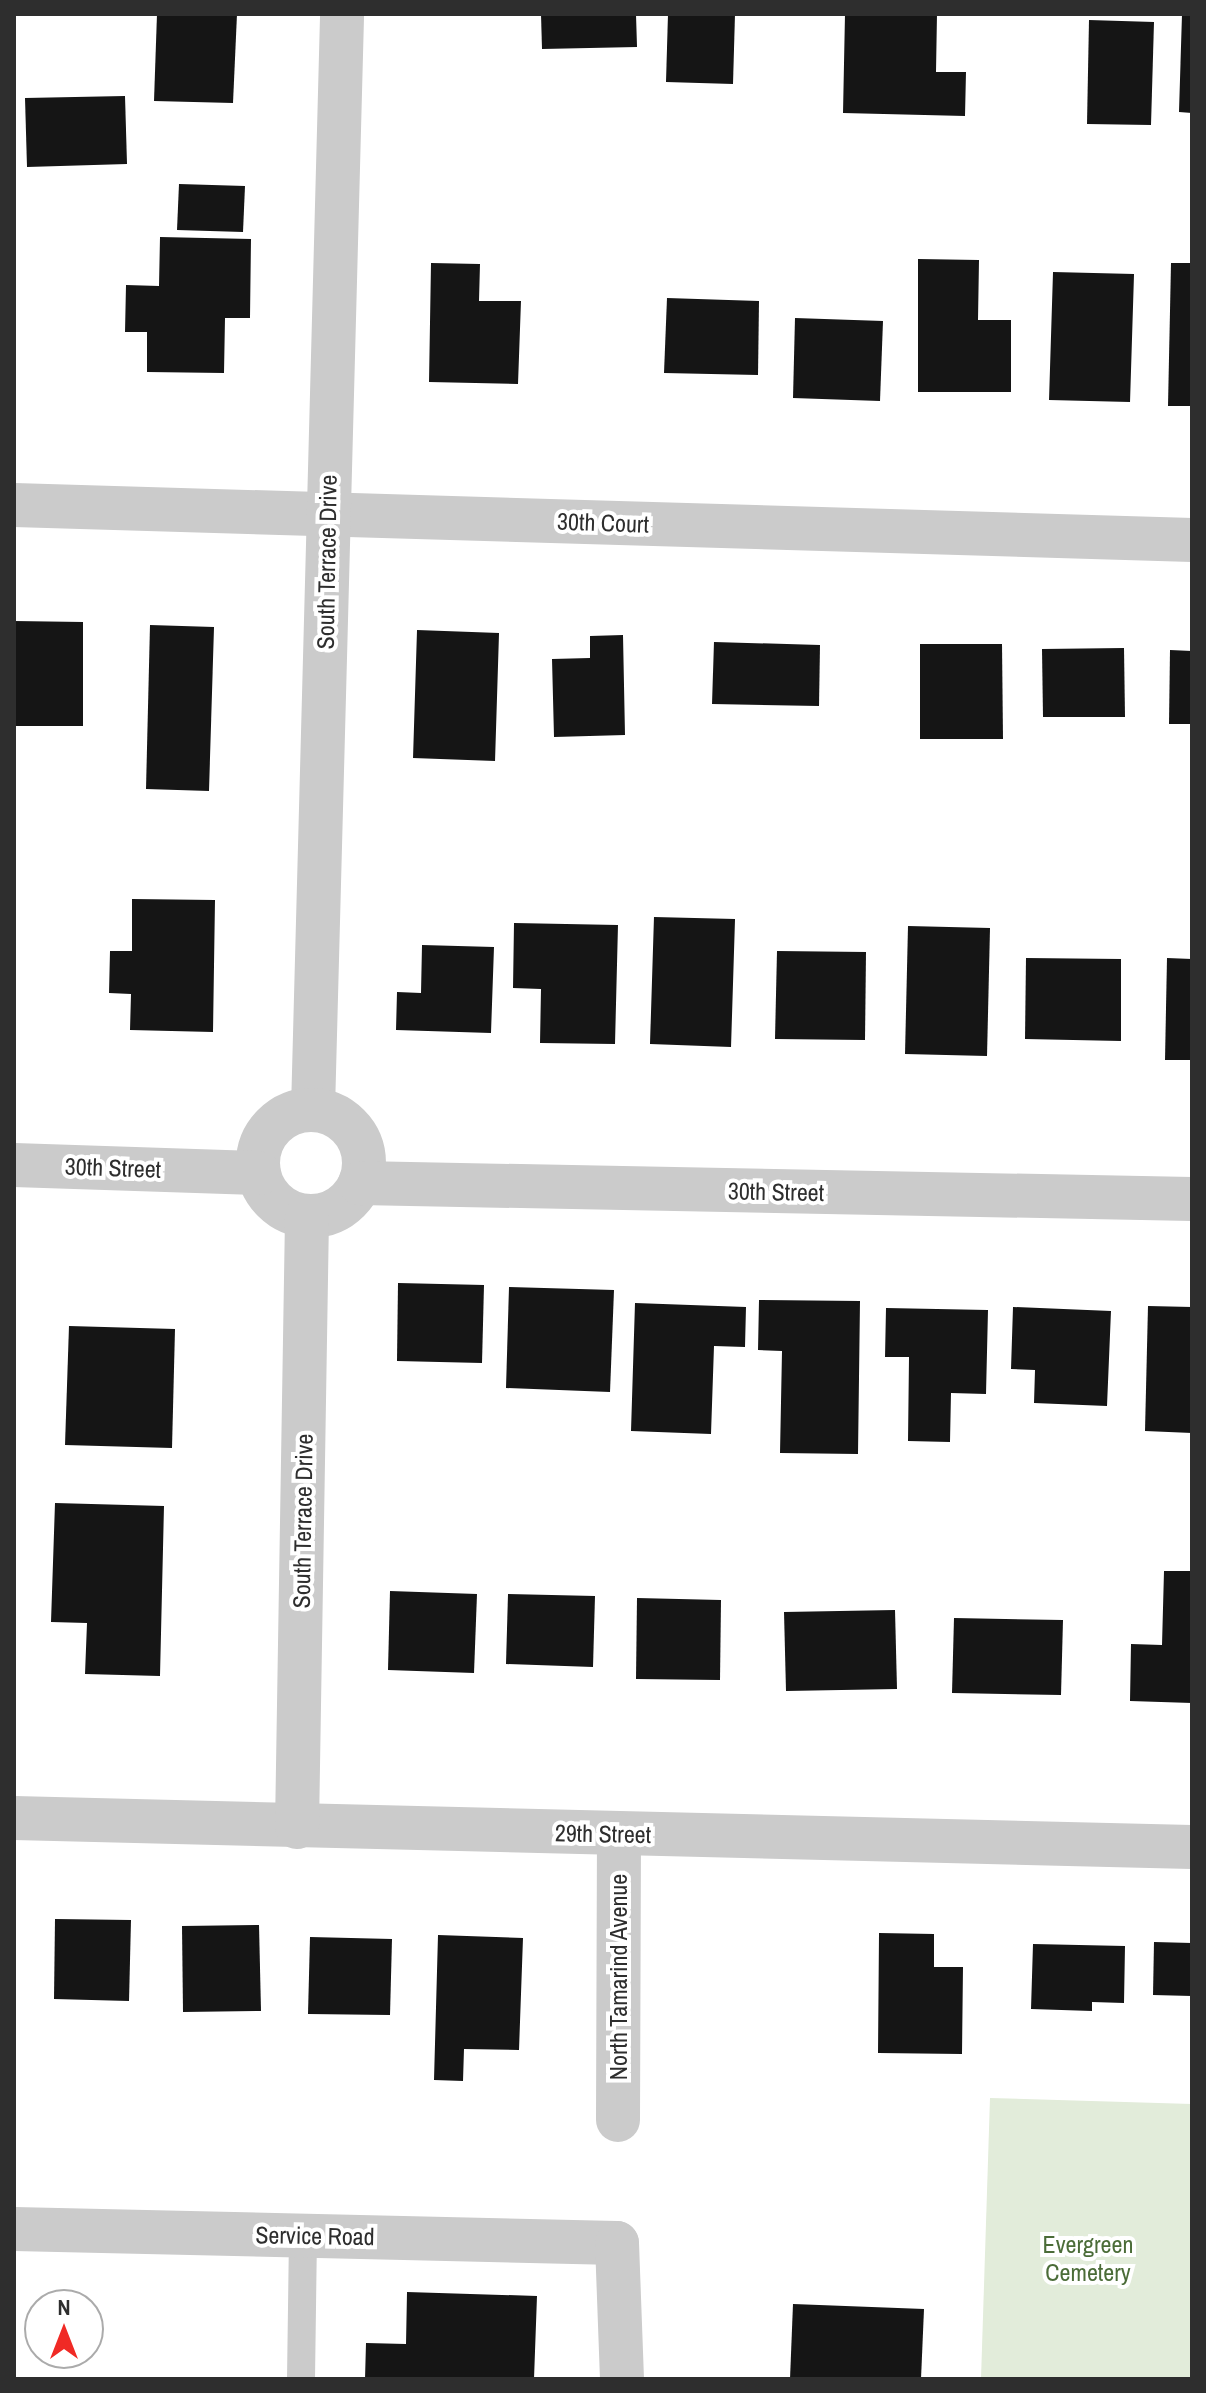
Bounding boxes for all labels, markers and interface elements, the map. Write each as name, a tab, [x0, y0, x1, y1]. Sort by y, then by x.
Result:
street label: South Terrace Drive	[311, 474, 343, 650]
street label: 30th Court	[557, 507, 649, 539]
street label: 30th Street	[64, 1152, 162, 1184]
street label: 30th Street	[728, 1177, 824, 1207]
street label: South Terrace Drive	[287, 1433, 319, 1609]
street label: 29th Street	[555, 1819, 651, 1849]
street label: North Tamarind Avenue	[605, 1873, 633, 2081]
street label: Service Road	[255, 2221, 375, 2251]
park label: Evergreen Cemetery	[1043, 2231, 1133, 2287]
north arrow	[24, 2289, 104, 2369]
text: N	[57, 2292, 71, 2322]

